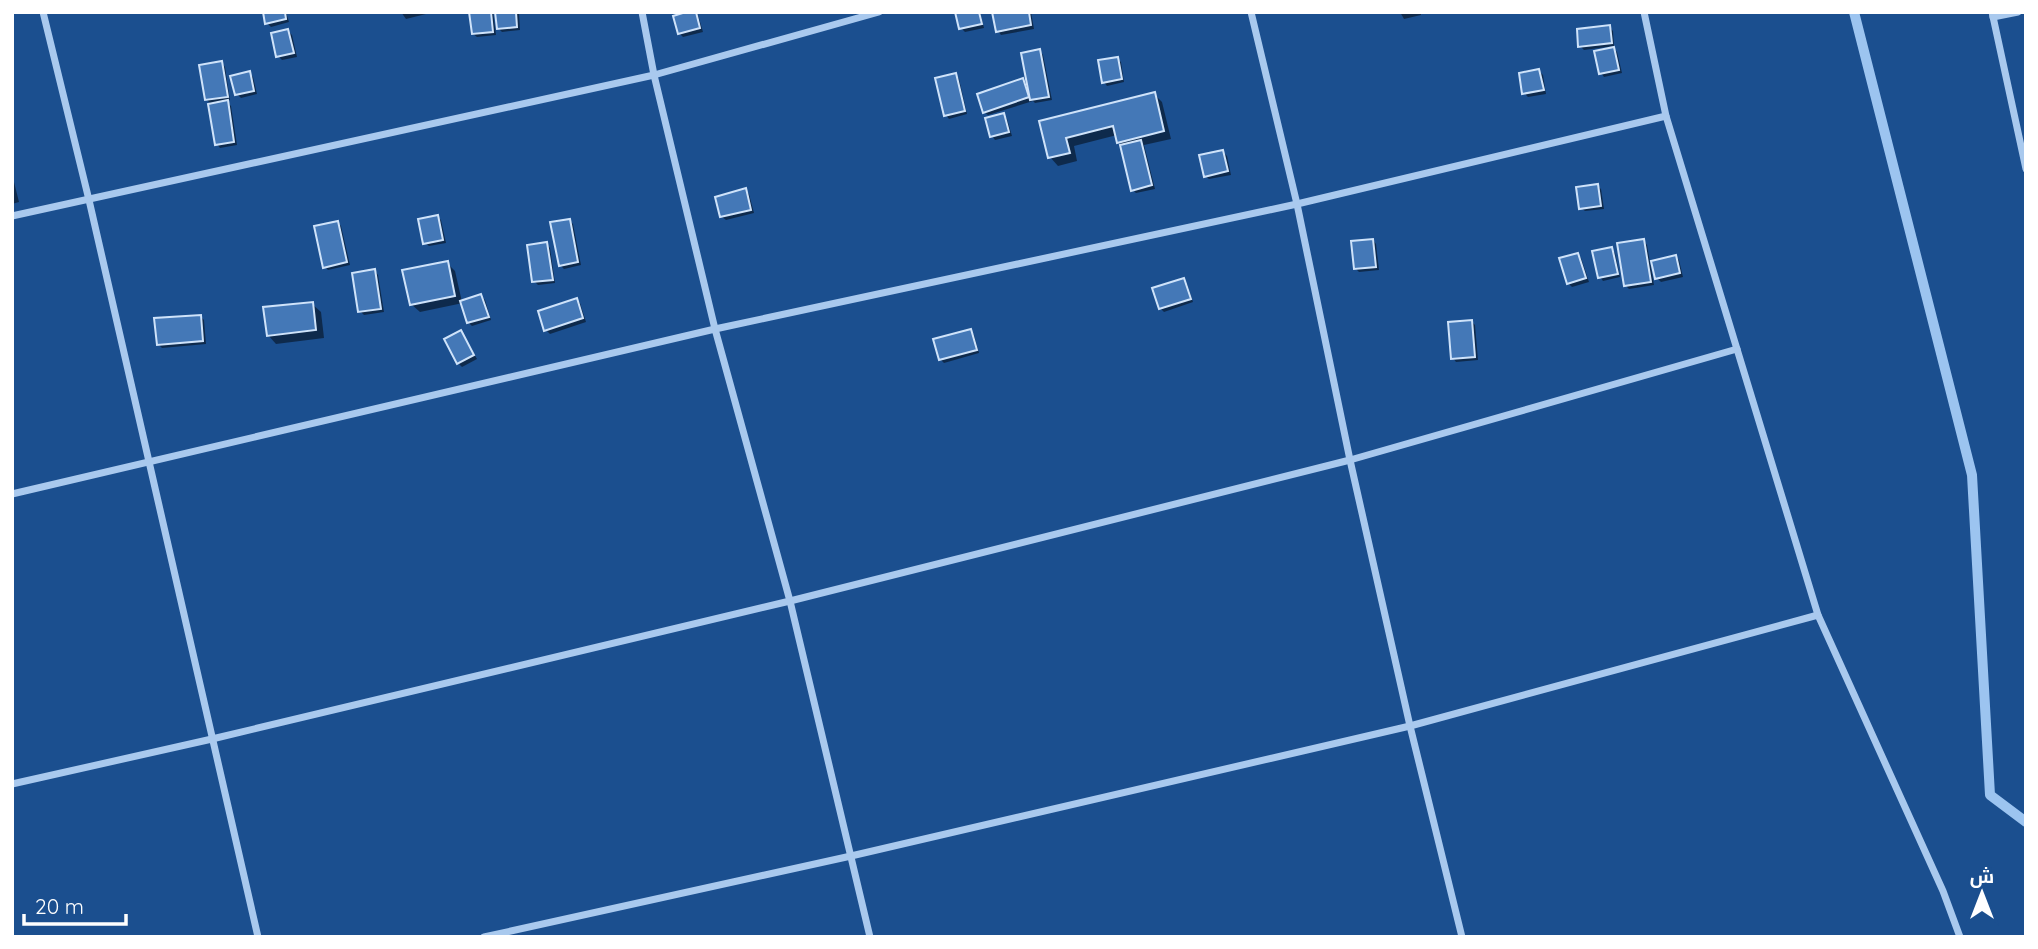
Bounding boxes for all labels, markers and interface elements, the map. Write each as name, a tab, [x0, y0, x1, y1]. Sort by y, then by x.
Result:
north arrow	[1947, 858, 2017, 928]
text: ش	[1970, 864, 1994, 888]
scale bar	[24, 883, 126, 927]
text: 20 m	[35, 893, 84, 919]

